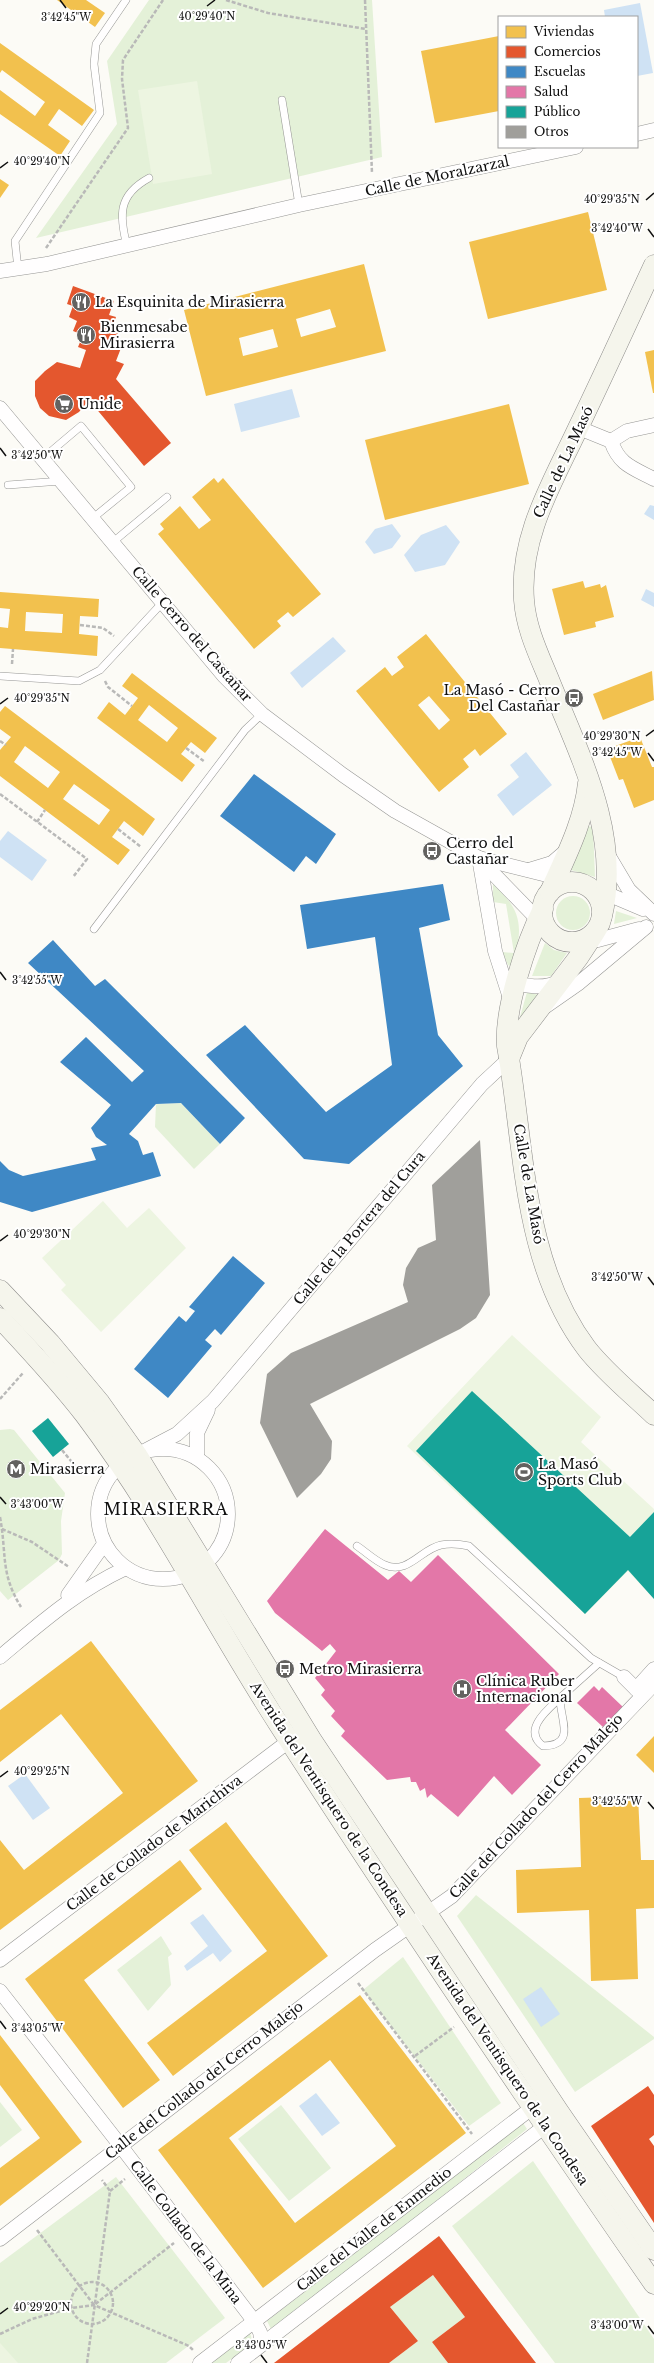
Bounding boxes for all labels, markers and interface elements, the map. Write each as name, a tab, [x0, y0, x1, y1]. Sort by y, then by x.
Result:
text: 40°29'40"N	[179, 10, 235, 23]
text: 3°42'45"W	[41, 11, 91, 24]
legend	[498, 16, 638, 148]
text: Viviendas	[533, 24, 594, 39]
text: Comercios	[534, 44, 601, 59]
text: Escuelas	[534, 64, 586, 79]
text: Salud	[534, 84, 568, 99]
text: Público	[534, 104, 581, 119]
text: Otros	[534, 124, 569, 139]
street label: Calle de Moralzarzal	[363, 152, 511, 200]
text: 40°29'40"N	[14, 155, 70, 168]
text: 40°29'35"N	[584, 193, 640, 206]
text: 3°42'40"W	[591, 222, 643, 235]
restaurant icon: La Esquinita de Mirasierra	[70, 291, 92, 313]
place label: La Esquinita de Mirasierra	[95, 293, 284, 311]
place label: Bienmesabe Mirasierra	[100, 318, 188, 352]
restaurant icon: Bienmesabe Mirasierra	[75, 324, 97, 346]
supermarket icon: Unide	[53, 393, 75, 415]
place label: Unide	[78, 395, 122, 413]
street label: Calle de La Masó	[529, 403, 597, 521]
text: 3°42'50"W	[11, 449, 63, 462]
street label: Calle Cerro del Castañar	[128, 562, 256, 706]
place label: La Masó - Cerro Del Castañar	[444, 681, 560, 715]
bus stop icon: La Masó - Cerro Del Castañar	[563, 687, 585, 709]
text: 40°29'35"N	[14, 692, 70, 705]
text: 40°29'30"N	[583, 730, 641, 743]
text: 3°42'45"W	[592, 746, 642, 759]
place label: Cerro del Castañar	[446, 834, 514, 868]
bus stop icon: Cerro del Castañar	[421, 840, 443, 862]
text: 3°42'55"W	[12, 974, 62, 987]
street label: Calle de La Masó	[510, 1122, 548, 1246]
street label: Calle de la Portera del Cura	[289, 1147, 429, 1309]
text: 40°29'30"N	[13, 1228, 71, 1241]
text: 3°42'50"W	[591, 1271, 643, 1284]
place label: La Masó Sports Club	[538, 1455, 622, 1489]
metro station icon: Mirasierra	[5, 1458, 27, 1480]
place label: Mirasierra	[30, 1460, 105, 1478]
sports icon: La Masó Sports Club	[513, 1461, 535, 1483]
text: 3°43'00"W	[10, 1498, 64, 1511]
district label: MIRASIERRA	[103, 1499, 229, 1519]
bus stop icon: Metro Mirasierra	[274, 1658, 296, 1680]
place label: Metro Mirasierra	[299, 1660, 422, 1678]
place label: Clínica Ruber Internacional	[476, 1672, 575, 1706]
street label: Avenida del Ventisquero de la Condesa	[246, 1677, 412, 1920]
hospital icon: Clínica Ruber Internacional	[451, 1678, 473, 1700]
street label: Calle del Collado del Cerro Malejo	[445, 1710, 627, 1902]
text: 40°29'25"N	[14, 1765, 70, 1778]
street label: Calle de Collado de Marichiva	[63, 1771, 246, 1915]
text: 3°42'55"W	[592, 1795, 642, 1808]
street label: Avenida del Ventisquero de la Condesa	[423, 1948, 593, 2189]
street label: Calle del Collado del Cerro Malejo	[101, 1997, 307, 2163]
text: 3°43'05"W	[11, 2022, 63, 2035]
street label: Calle Collado de la Mina	[126, 2157, 246, 2308]
street label: Calle del Valle de Enmedio	[293, 2163, 455, 2295]
text: 40°29'20"N	[13, 2301, 71, 2314]
text: 3°43'00"W	[590, 2319, 644, 2332]
text: 3°43'05"W	[235, 2339, 287, 2352]

